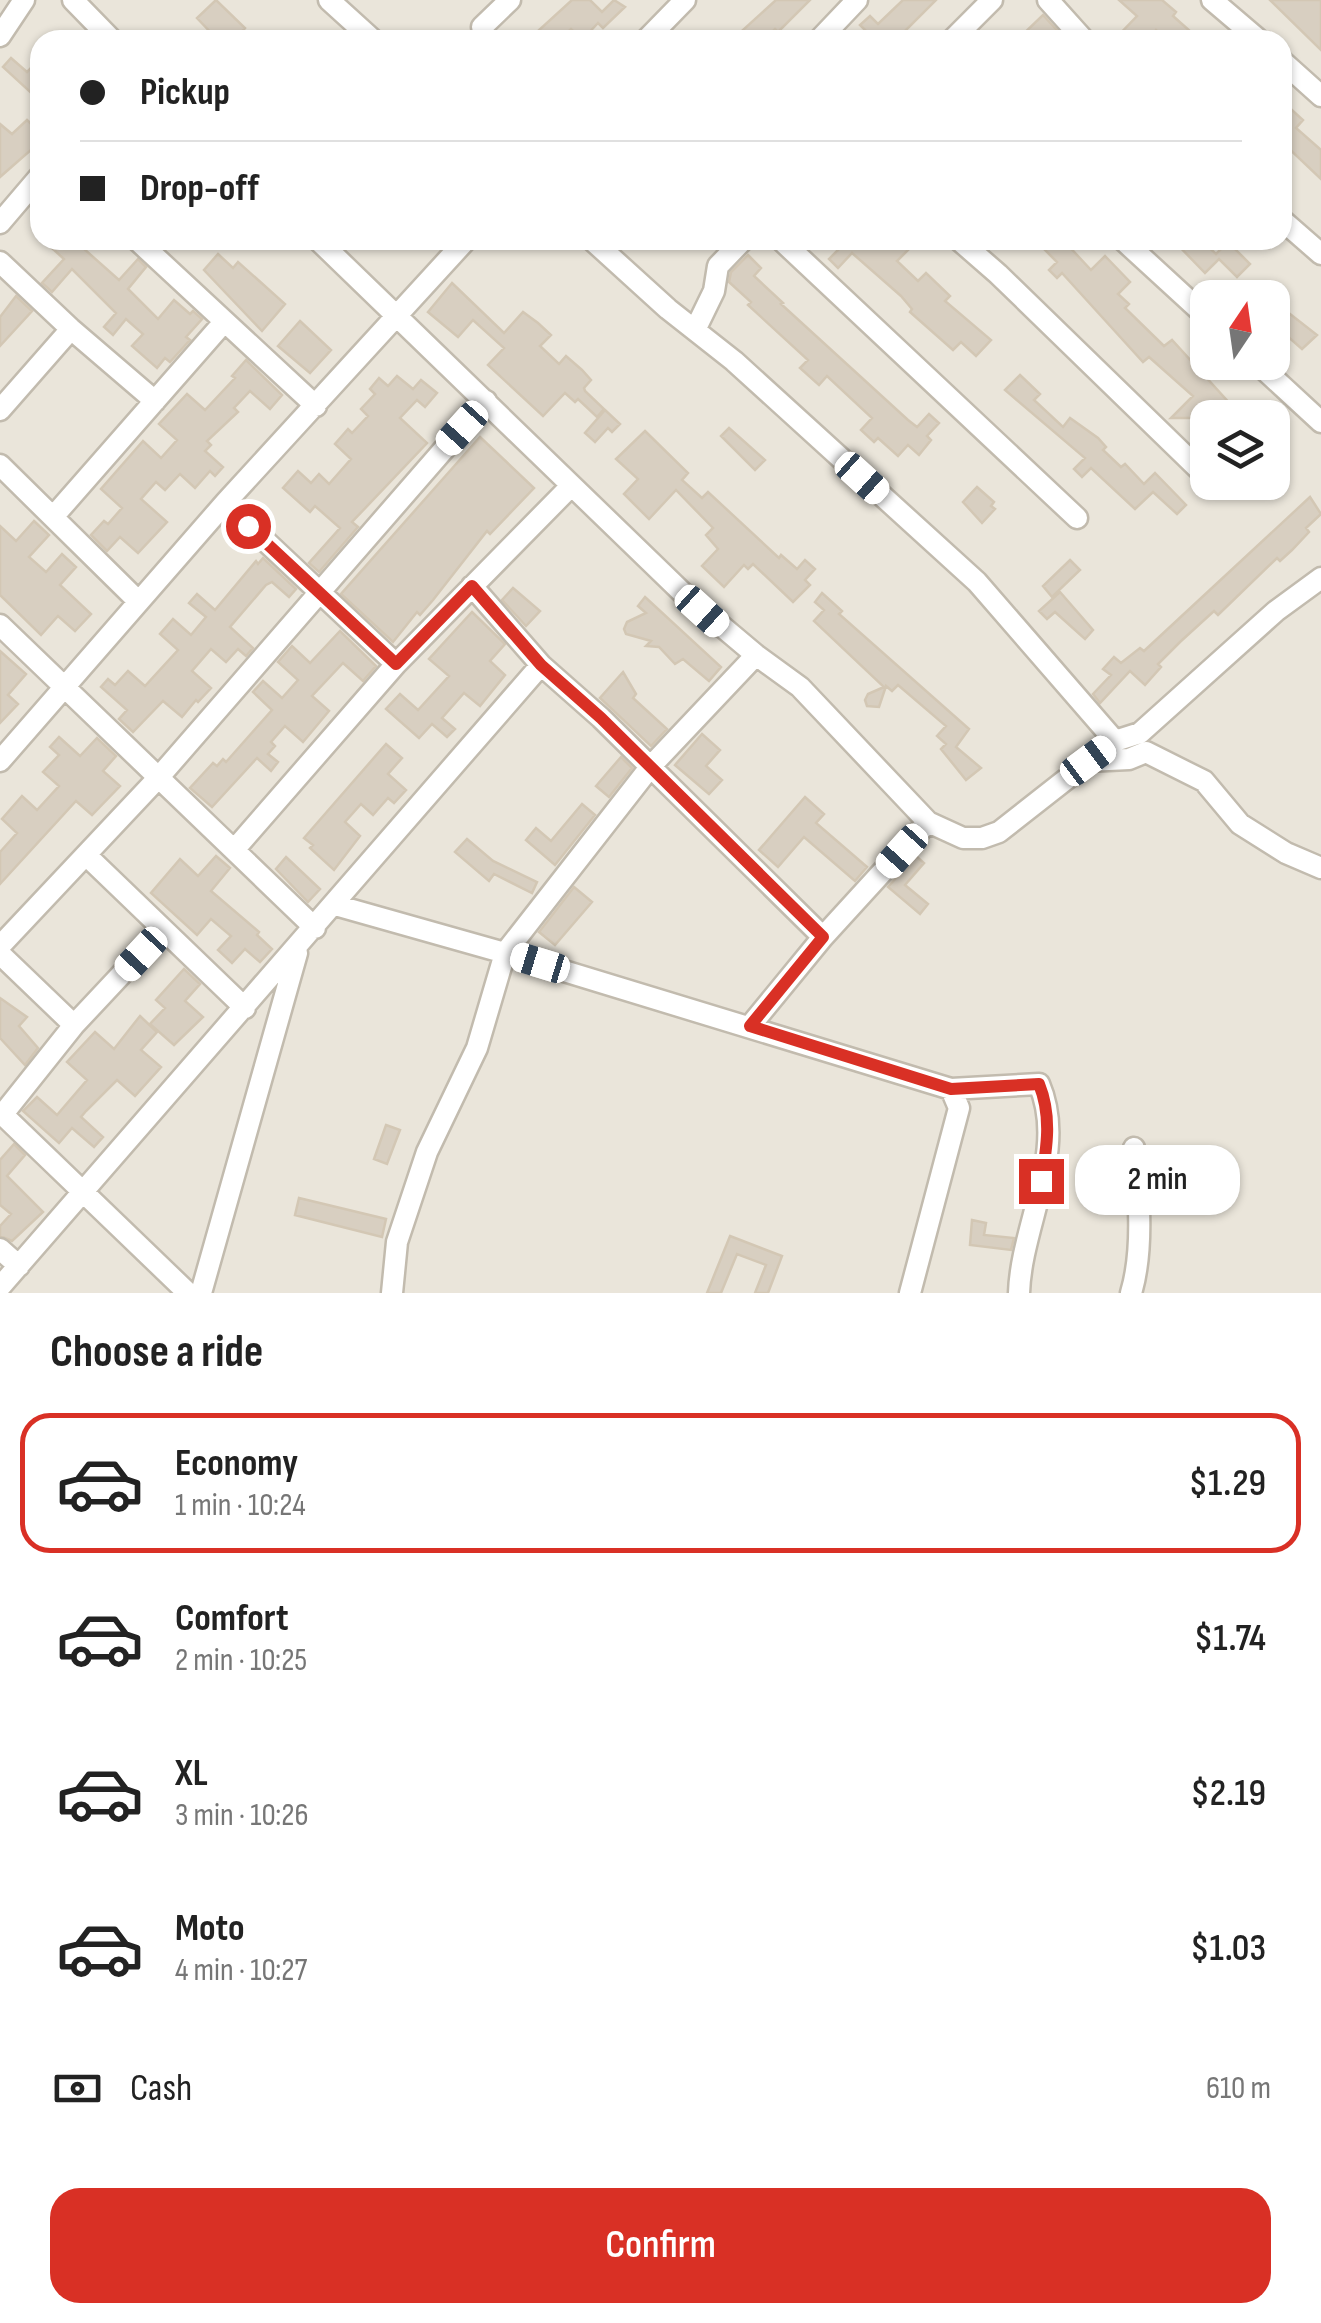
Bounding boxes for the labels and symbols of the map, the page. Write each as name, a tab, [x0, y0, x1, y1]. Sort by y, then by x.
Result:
north arrow	[1190, 280, 1290, 380]
car	[431, 396, 493, 460]
car	[830, 447, 894, 509]
route start	[226, 504, 271, 549]
car	[670, 580, 734, 642]
car	[1055, 731, 1121, 791]
car	[871, 819, 933, 883]
car	[110, 922, 172, 986]
car	[507, 940, 573, 986]
callout: 2 min	[1076, 1146, 1241, 1216]
route end	[1019, 1159, 1064, 1204]

